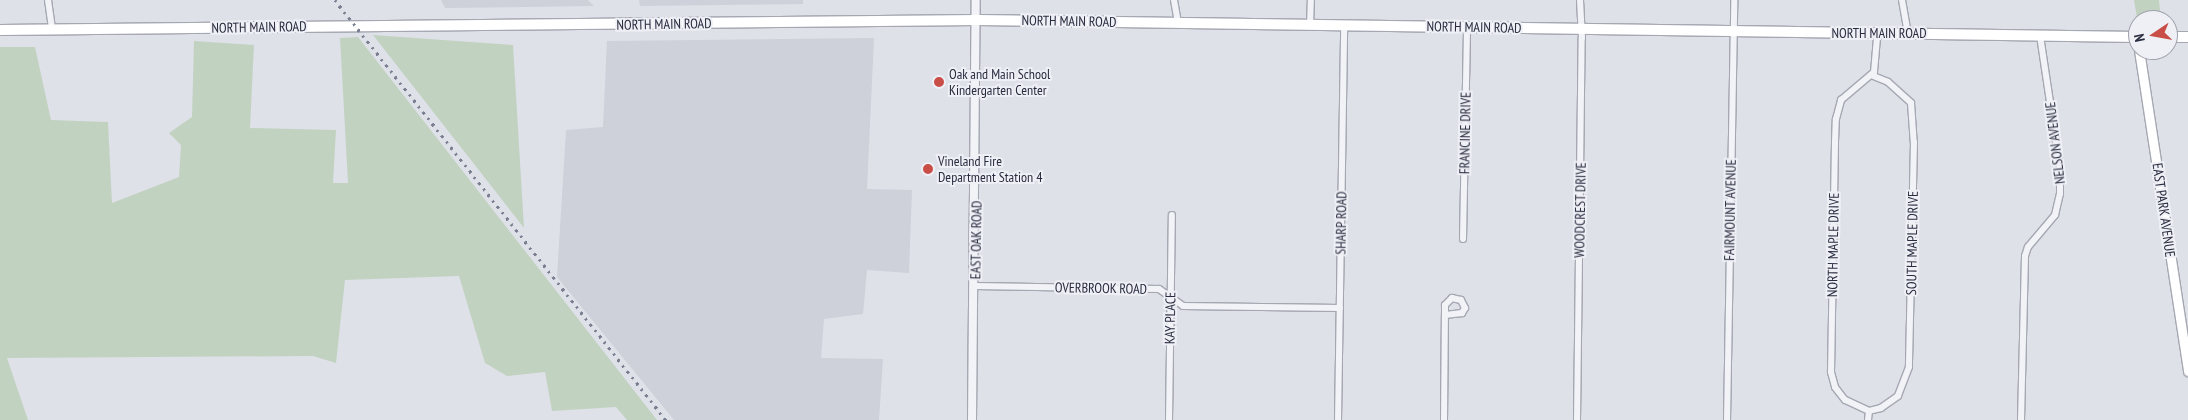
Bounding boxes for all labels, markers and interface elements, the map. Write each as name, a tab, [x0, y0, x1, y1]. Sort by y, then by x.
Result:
north arrow	[2128, 10, 2178, 60]
street label: NORTH MAIN ROAD	[1021, 12, 1117, 30]
street label: NORTH MAIN ROAD	[616, 15, 712, 33]
street label: NORTH MAIN ROAD	[211, 18, 307, 36]
street label: NORTH MAIN ROAD	[1426, 18, 1522, 36]
street label: NORTH MAIN ROAD	[1831, 25, 1927, 41]
text: N	[2130, 32, 2149, 43]
place label: Oak and Main School Kindergarten Center	[949, 66, 1051, 98]
marker: Oak and Main School Kindergarten Center	[933, 76, 945, 88]
street label: FRANCINE DRIVE	[1456, 92, 1474, 174]
street label: NELSON AVENUE	[2042, 101, 2068, 185]
place label: Vineland Fire Department Station 4	[938, 153, 1042, 186]
street label: FAIRMOUNT AVENUE	[1721, 159, 1739, 261]
street label: EAST PARK AVENUE	[2149, 161, 2179, 259]
street label: WOODCREST DRIVE	[1571, 162, 1589, 258]
marker: Vineland Fire Department Station 4	[922, 163, 934, 175]
street label: SHARP ROAD	[1332, 191, 1350, 255]
street label: SOUTH MAPLE DRIVE	[1903, 191, 1921, 295]
street label: NORTH MAPLE DRIVE	[1824, 193, 1842, 297]
street label: EAST OAK ROAD	[967, 200, 985, 280]
street label: OVERBROOK ROAD	[1055, 279, 1147, 297]
street label: KAY PLACE	[1161, 292, 1179, 344]

